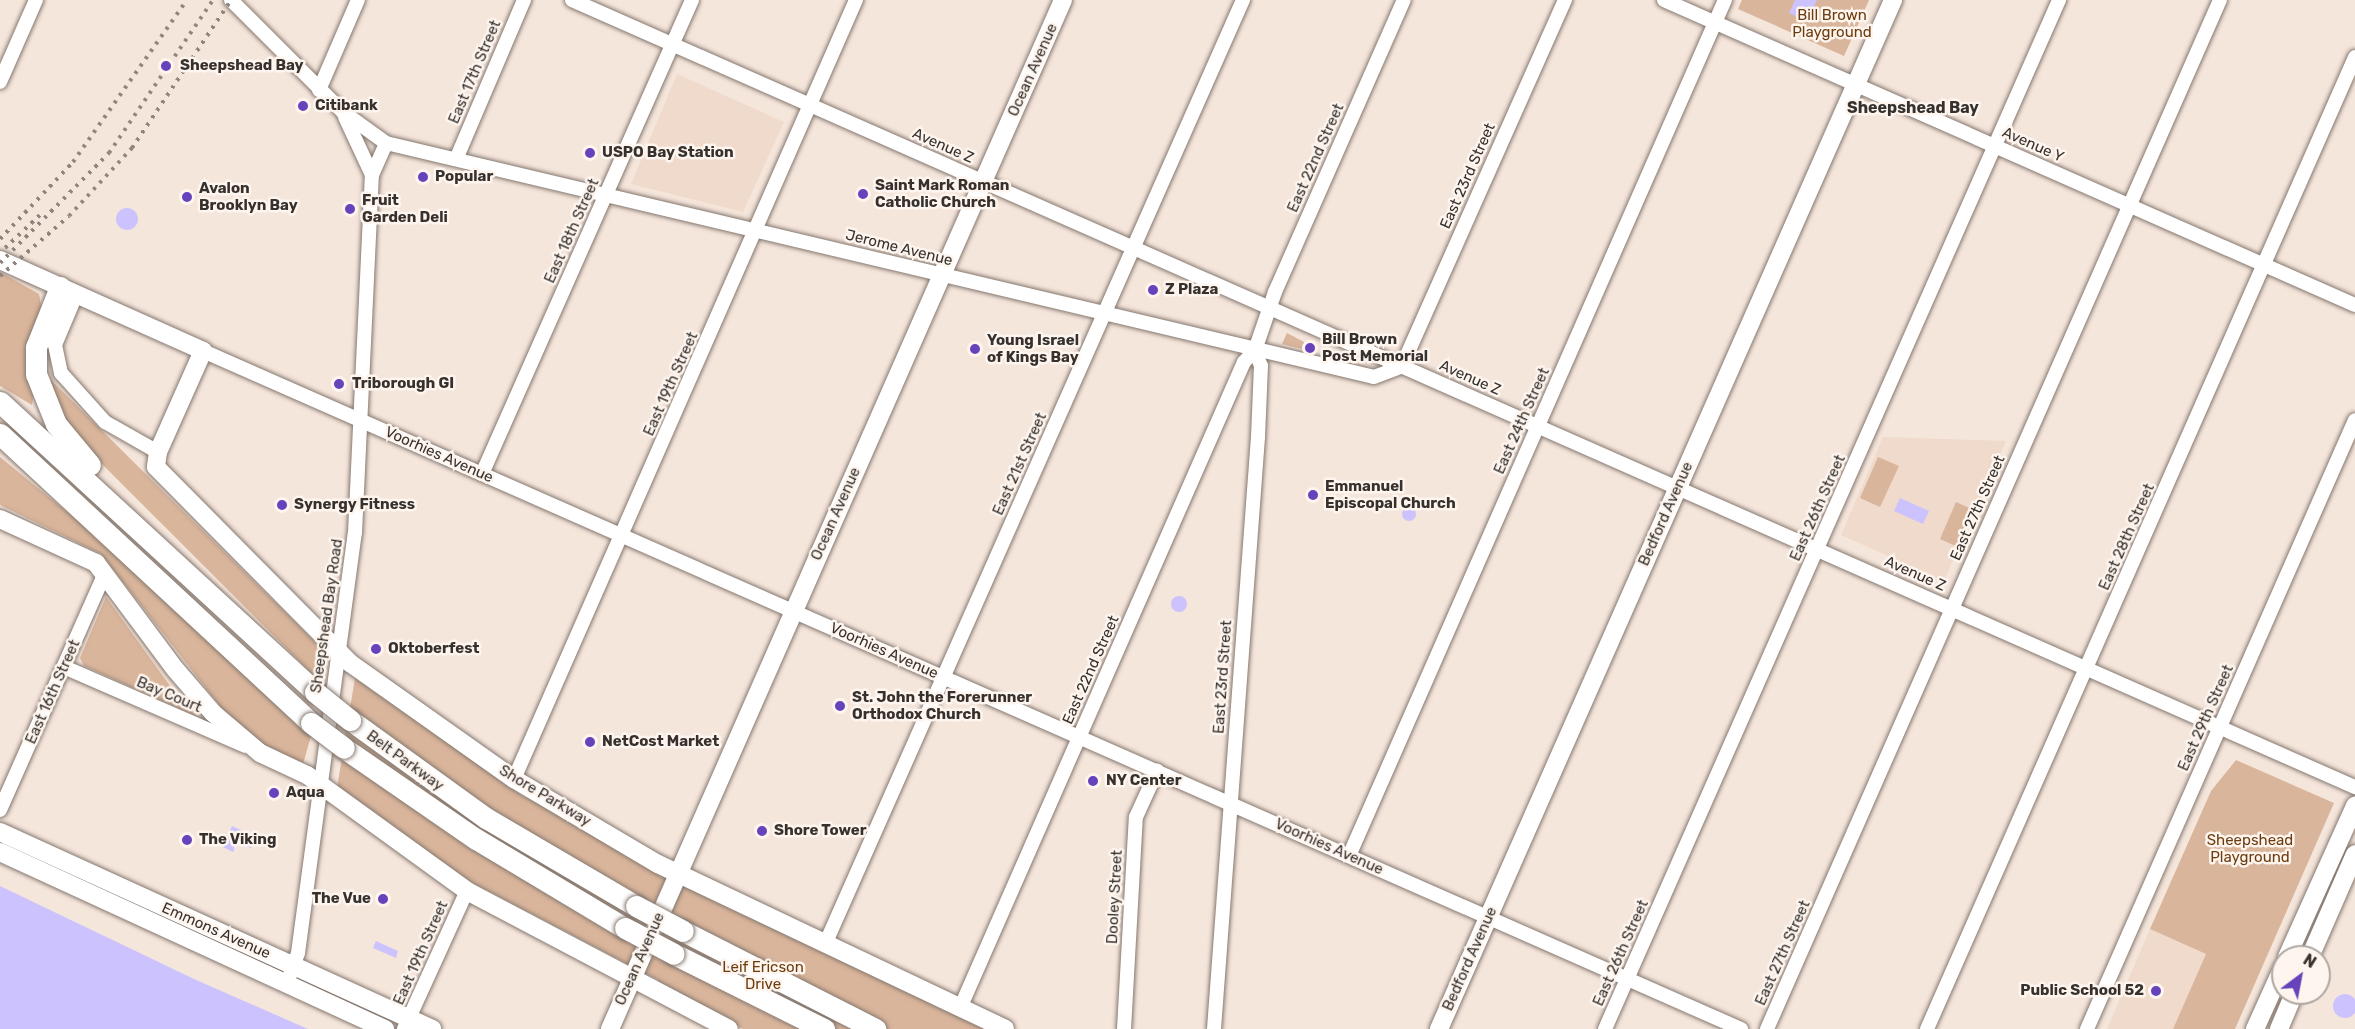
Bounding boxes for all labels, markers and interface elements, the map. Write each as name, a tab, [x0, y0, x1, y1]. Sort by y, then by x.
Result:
park label: Bill Brown Playground	[1792, 6, 1872, 41]
street label: East 17th Street	[445, 18, 505, 126]
street label: Ocean Avenue	[1004, 20, 1062, 120]
marker: Sheepshead Bay	[157, 57, 175, 75]
place label: Sheepshead Bay	[180, 57, 304, 75]
place label: Citibank	[315, 97, 378, 115]
district label: Sheepshead Bay	[1847, 98, 1979, 118]
marker: Citibank	[296, 99, 310, 113]
street label: East 22nd Street	[1284, 101, 1348, 215]
street label: East 23rd Street	[1437, 120, 1499, 232]
street label: Avenue Y	[1999, 123, 2067, 167]
street label: Avenue Z	[910, 125, 976, 167]
place label: USPO Bay Station	[602, 144, 734, 162]
marker: USPO Bay Station	[583, 146, 597, 160]
place label: Popular	[435, 168, 493, 186]
marker: Popular	[416, 170, 430, 184]
street label: East 18th Street	[541, 176, 603, 286]
place label: Saint Mark Roman Catholic Church	[875, 176, 1010, 211]
place label: Avalon Brooklyn Bay	[199, 179, 298, 214]
marker: Saint Mark Roman Catholic Church	[856, 187, 870, 201]
marker: Avalon Brooklyn Bay	[180, 190, 194, 204]
place label: Fruit Garden Deli	[362, 191, 448, 226]
marker: Fruit Garden Deli	[343, 202, 357, 216]
street label: Jerome Avenue	[843, 226, 955, 270]
place label: Z Plaza	[1165, 281, 1218, 299]
marker: Z Plaza	[1146, 283, 1160, 297]
street label: East 19th Street	[640, 329, 702, 439]
place label: Bill Brown Post Memorial	[1322, 330, 1428, 365]
place label: Young Israel of Kings Bay	[987, 331, 1079, 366]
marker: Bill Brown Post Memorial	[1303, 341, 1317, 355]
marker: Young Israel of Kings Bay	[968, 342, 982, 356]
street label: Avenue Z	[1437, 357, 1503, 399]
street label: East 24th Street	[1490, 365, 1554, 477]
marker: Triborough GI	[330, 375, 348, 393]
place label: Triborough GI	[352, 375, 454, 393]
street label: East 21st Street	[989, 410, 1051, 518]
street label: Voorhies Avenue	[382, 423, 496, 487]
street label: East 26th Street	[1787, 452, 1849, 564]
street label: East 27th Street	[1947, 453, 2009, 563]
street label: Bedford Avenue	[1635, 459, 1697, 569]
street label: Ocean Avenue	[807, 464, 865, 564]
place label: Emmanuel Episcopal Church	[1325, 477, 1456, 512]
street label: East 28th Street	[2095, 481, 2159, 593]
marker: Emmanuel Episcopal Church	[1306, 488, 1320, 502]
place label: Synergy Fitness	[294, 496, 416, 514]
marker: Synergy Fitness	[275, 498, 289, 512]
street label: Sheepshead Bay Road	[307, 538, 347, 694]
street label: Avenue Z	[1882, 553, 1948, 595]
street label: East 22nd Street	[1059, 613, 1123, 727]
street label: Voorhies Avenue	[827, 619, 941, 683]
street label: East 23rd Street	[1210, 620, 1236, 734]
street label: East 16th Street	[22, 637, 84, 747]
place label: Oktoberfest	[388, 640, 480, 658]
marker: Oktoberfest	[369, 642, 383, 656]
street label: East 29th Street	[2175, 662, 2237, 774]
street label: Bay Court	[134, 673, 204, 717]
place label: St. John the Forerunner Orthodox Church	[852, 688, 1032, 723]
marker: St. John the Forerunner Orthodox Church	[833, 699, 847, 713]
street label: Belt Parkway	[363, 727, 447, 795]
place label: NetCost Market	[602, 733, 719, 751]
marker: NetCost Market	[583, 735, 597, 749]
street label: Shore Parkway	[496, 761, 594, 831]
marker: NY Center	[1084, 772, 1102, 790]
place label: NY Center	[1106, 772, 1182, 790]
place label: Aqua	[286, 784, 325, 802]
marker: Aqua	[267, 786, 281, 800]
street label: Voorhies Avenue	[1272, 815, 1386, 879]
place label: Shore Tower	[774, 822, 867, 840]
marker: Shore Tower	[755, 824, 769, 838]
place label: The Viking	[199, 831, 277, 849]
park label: Sheepshead Playground	[2207, 831, 2293, 866]
marker: The Viking	[180, 833, 194, 847]
street label: Dooley Street	[1104, 849, 1126, 945]
place label: The Vue	[311, 890, 371, 908]
marker: The Vue	[376, 892, 390, 906]
street label: East 26th Street	[1590, 897, 1652, 1009]
street label: East 19th Street	[390, 898, 452, 1008]
street label: East 27th Street	[1752, 898, 1814, 1008]
street label: Emmons Avenue	[159, 899, 273, 963]
street label: Bedford Avenue	[1439, 904, 1501, 1014]
street label: Ocean Avenue	[611, 909, 669, 1009]
north arrow	[2271, 945, 2331, 1005]
text: N	[2300, 950, 2320, 972]
park label: Leif Ericson Drive	[722, 958, 804, 993]
place label: Public School 52	[2020, 982, 2144, 1000]
marker: Public School 52	[2149, 984, 2163, 998]

